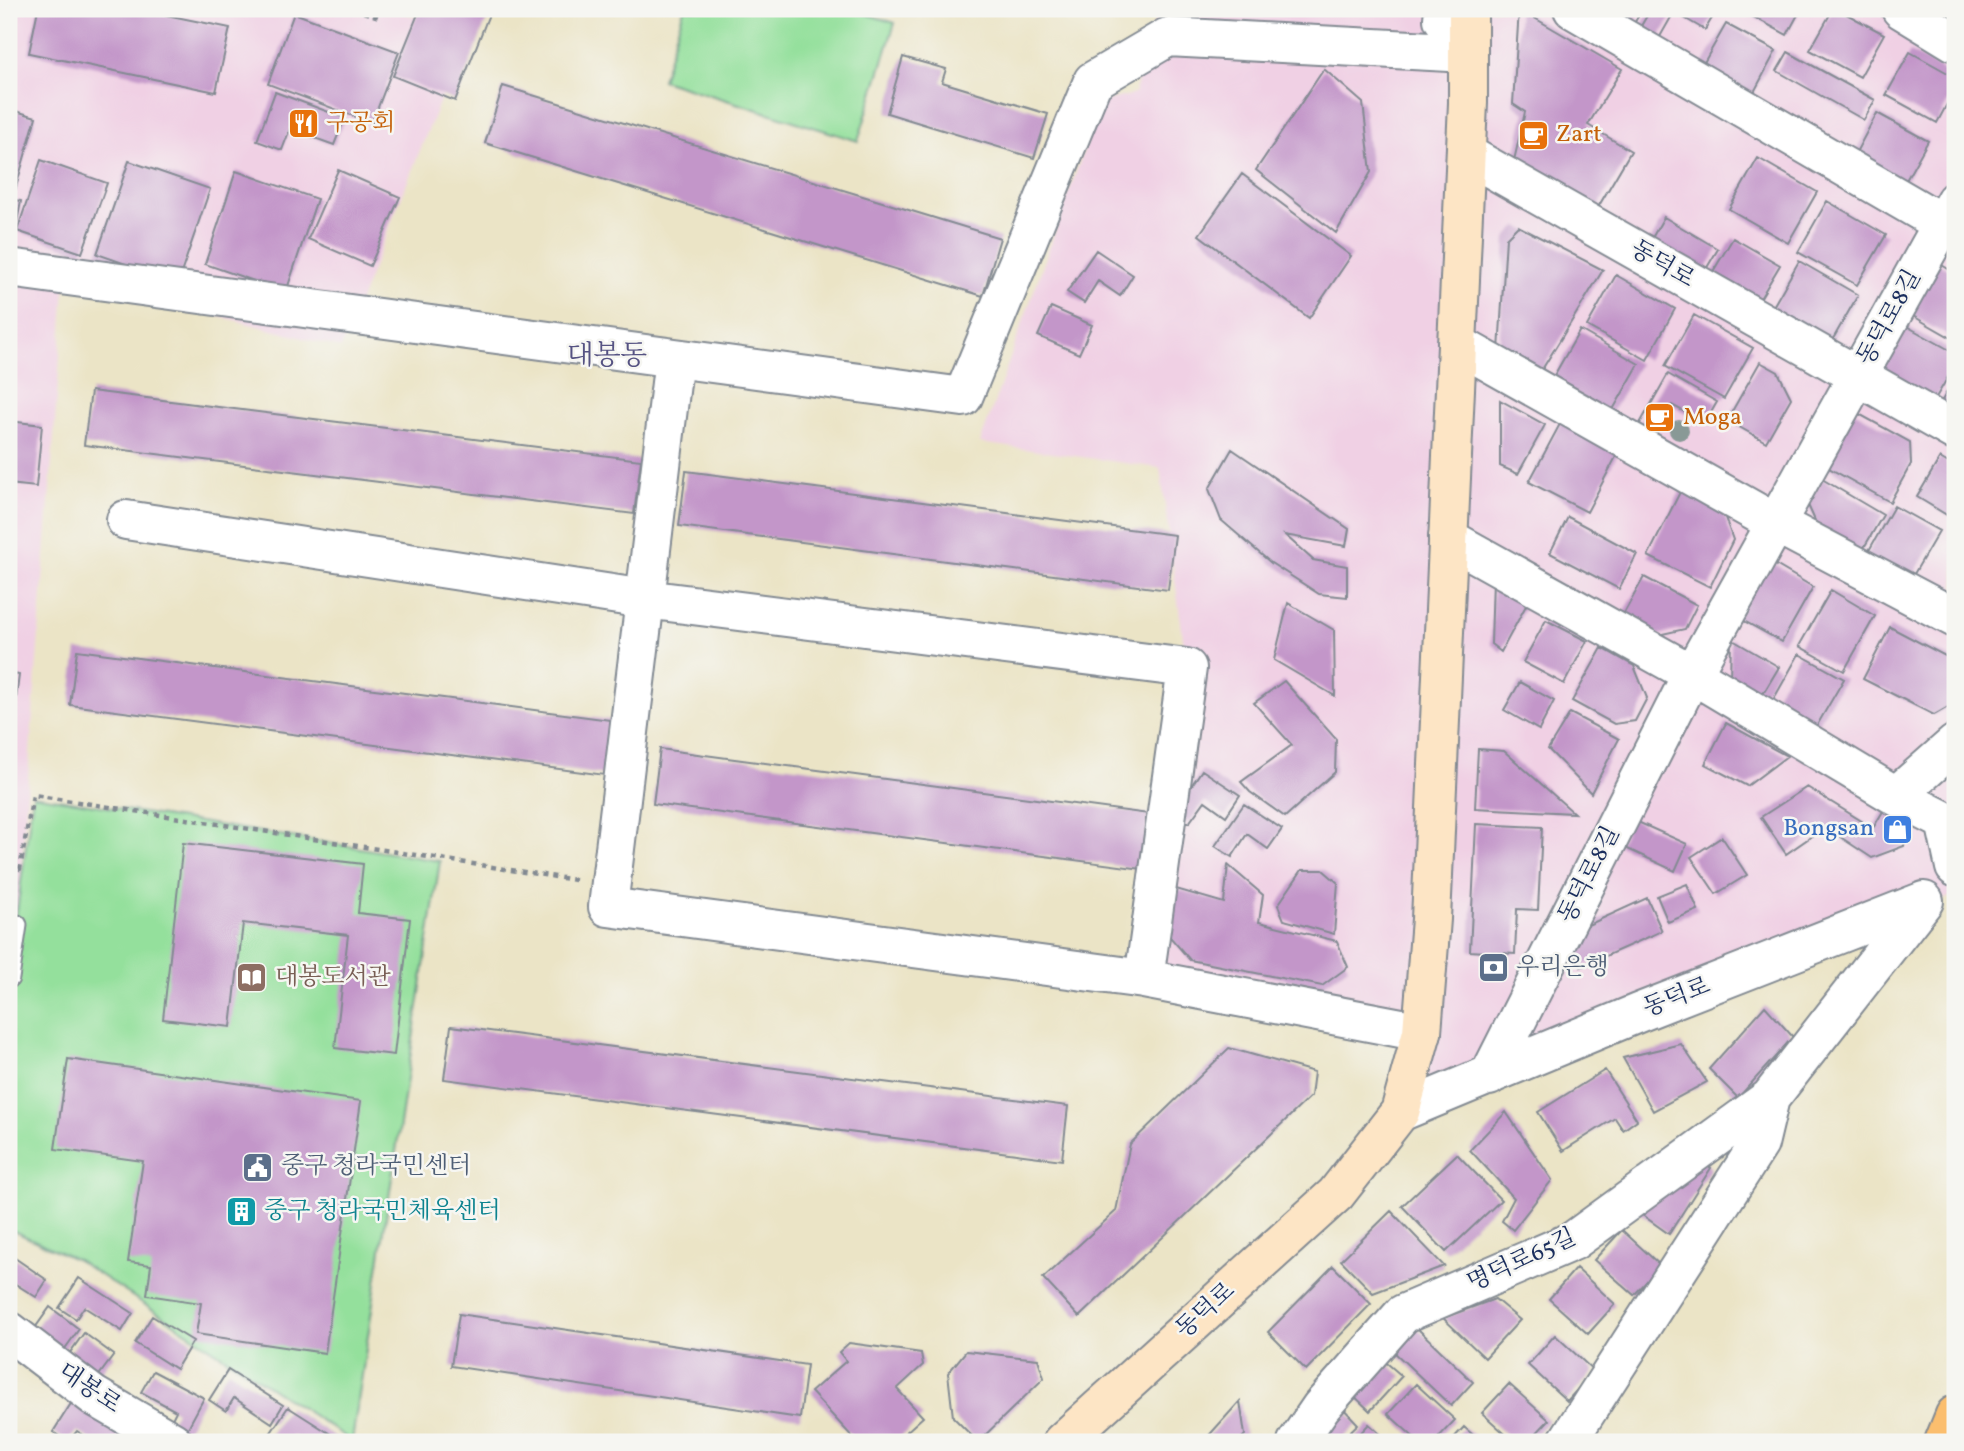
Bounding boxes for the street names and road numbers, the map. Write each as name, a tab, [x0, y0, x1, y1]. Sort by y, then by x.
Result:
street label: 동덕로	[1623, 233, 1701, 297]
street label: 동덕로8길	[1850, 264, 1930, 372]
street label: 동덕로8길	[1551, 821, 1629, 929]
street label: 동덕로	[1638, 970, 1716, 1026]
street label: 명덕로65길	[1462, 1221, 1582, 1301]
street label: 동덕로	[1169, 1275, 1243, 1347]
street label: 대봉로	[51, 1355, 127, 1423]

